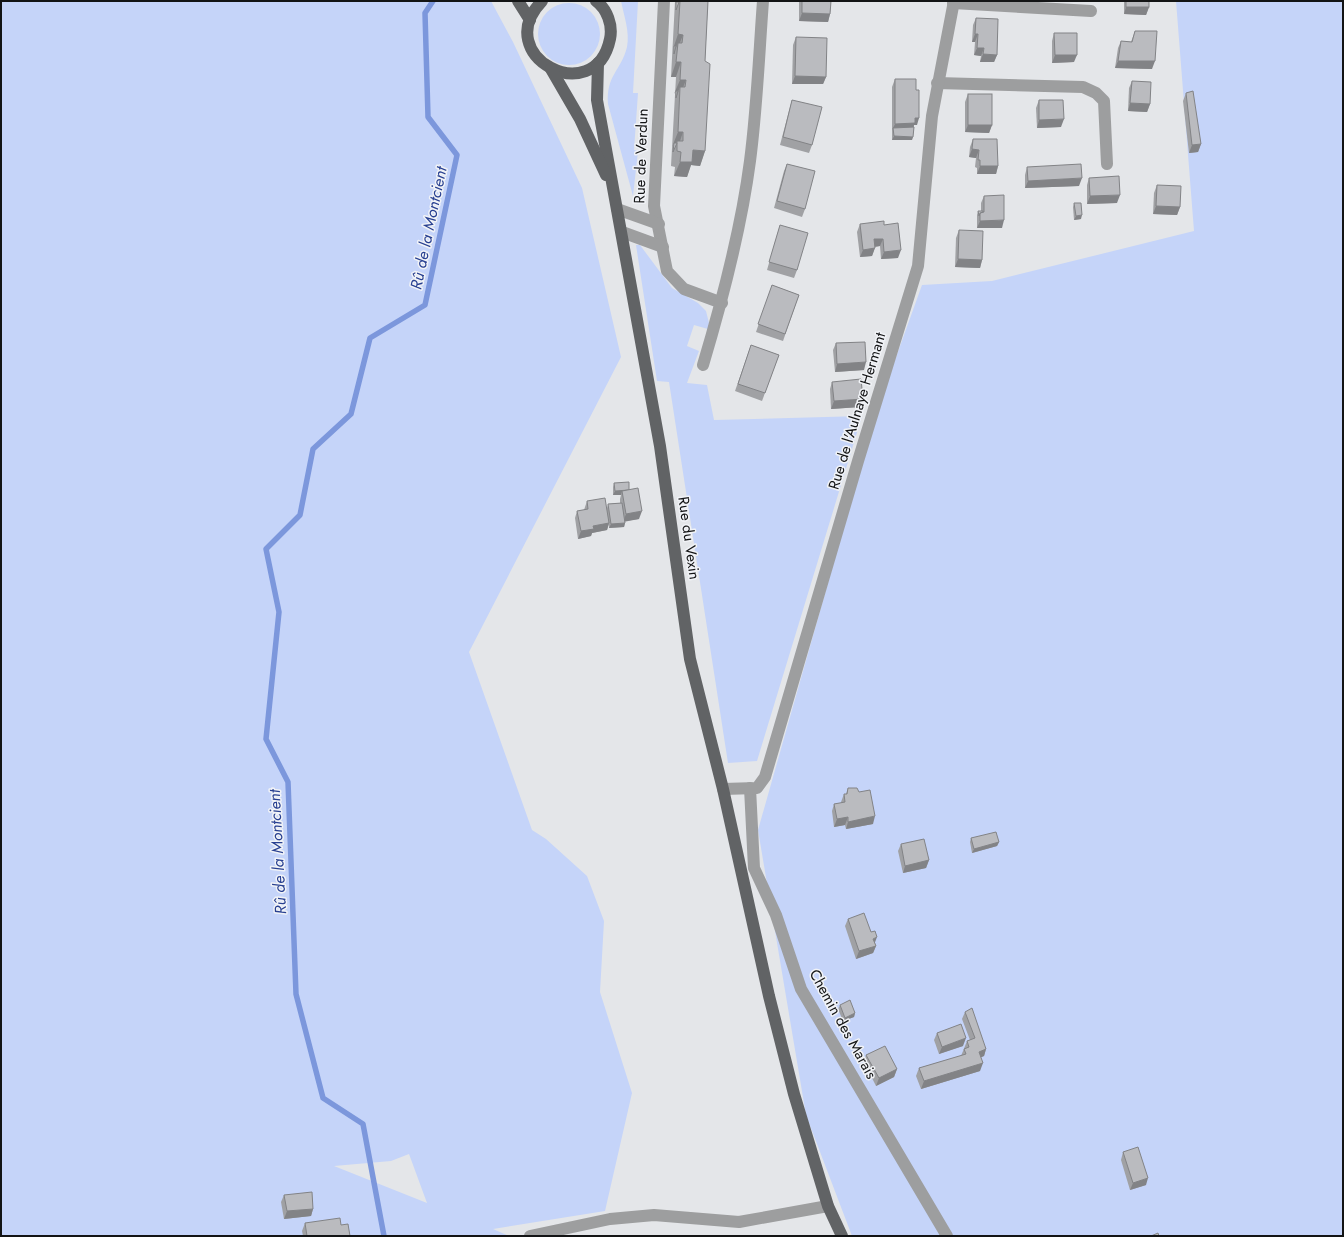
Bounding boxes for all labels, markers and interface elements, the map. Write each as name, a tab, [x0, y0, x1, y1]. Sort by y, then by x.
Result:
street label: Rue de Verdun	[628, 108, 654, 204]
water label: Rû de la Montcient	[404, 163, 453, 292]
street label: Rue de l'Aulnaye Hermant	[823, 329, 892, 492]
street label: Rue du Vexin	[672, 495, 706, 581]
water label: Rû de la Montcient	[263, 788, 292, 915]
street label: Chemin des Marais	[804, 965, 882, 1083]

